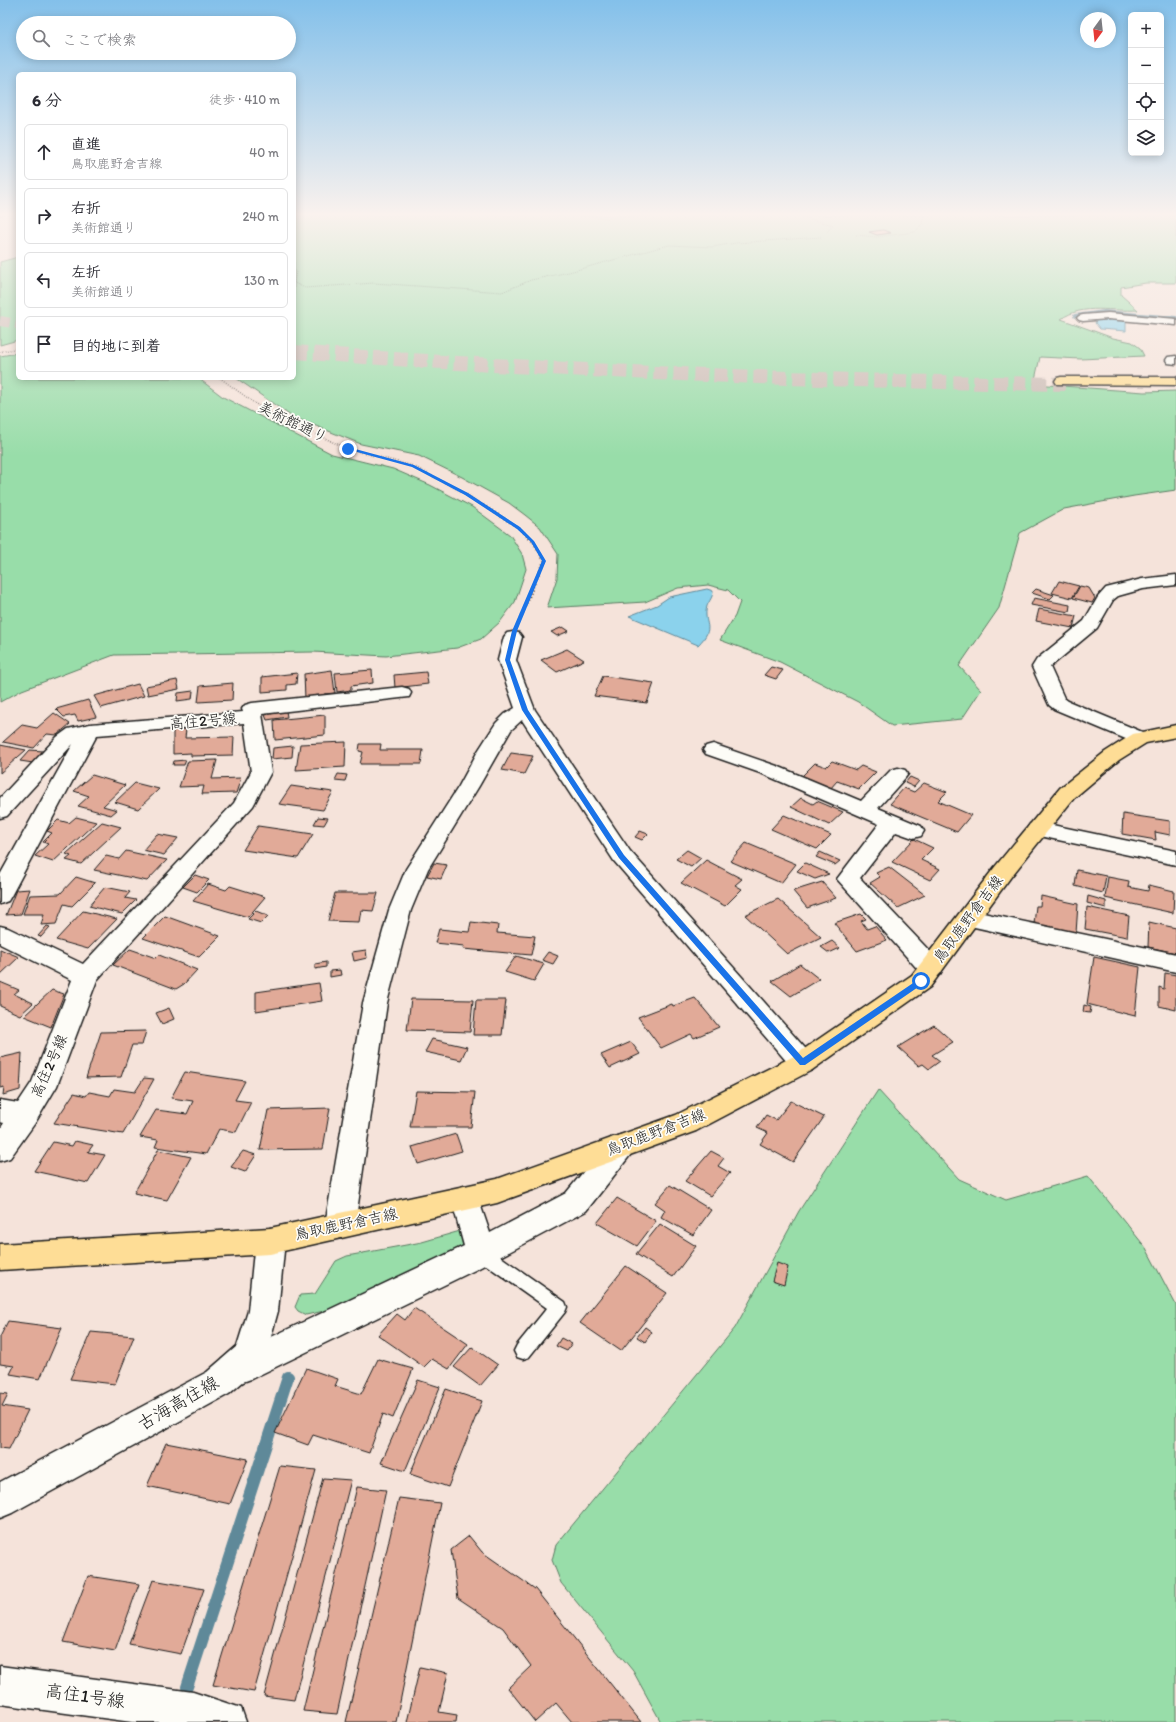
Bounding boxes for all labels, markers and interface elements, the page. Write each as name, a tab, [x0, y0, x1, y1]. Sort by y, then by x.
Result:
north arrow	[1080, 12, 1116, 48]
map controls	[1128, 12, 1164, 156]
button: +	[1128, 12, 1164, 48]
search box	[16, 16, 296, 60]
icon: search	[30, 27, 52, 49]
text: ここで検索	[62, 31, 137, 49]
button: −	[1128, 48, 1164, 84]
button: locate	[1128, 84, 1164, 120]
text: 6 分	[32, 90, 62, 110]
text: 徒歩 · 410 m	[209, 92, 280, 107]
button: layers	[1128, 120, 1164, 156]
text: 直進	[71, 135, 101, 153]
icon: ahead	[33, 141, 55, 163]
text: 40 m	[249, 145, 279, 160]
text: 鳥取鹿野倉吉線	[71, 156, 162, 171]
text: 右折	[71, 199, 101, 217]
icon: right	[33, 205, 55, 227]
text: 240 m	[242, 209, 279, 224]
text: 美術館通り	[71, 220, 136, 235]
text: 左折	[71, 263, 101, 281]
icon: left	[33, 269, 55, 291]
text: 130 m	[244, 273, 279, 288]
text: 美術館通り	[71, 284, 136, 299]
icon: arrive	[33, 333, 55, 355]
text: 目的地に到着	[71, 337, 161, 355]
street label: 美術館通り	[255, 397, 331, 447]
route end	[339, 440, 357, 458]
street label: 高住2号線	[168, 709, 238, 733]
street label: 鳥取鹿野倉吉線	[929, 872, 1007, 966]
route start	[912, 972, 930, 990]
street label: 高住2号線	[27, 1031, 71, 1101]
street label: 鳥取鹿野倉吉線	[604, 1105, 708, 1159]
street label: 鳥取鹿野倉吉線	[293, 1204, 399, 1244]
street label: 古海高住線	[134, 1371, 222, 1435]
street label: 高住1号線	[44, 1680, 126, 1712]

